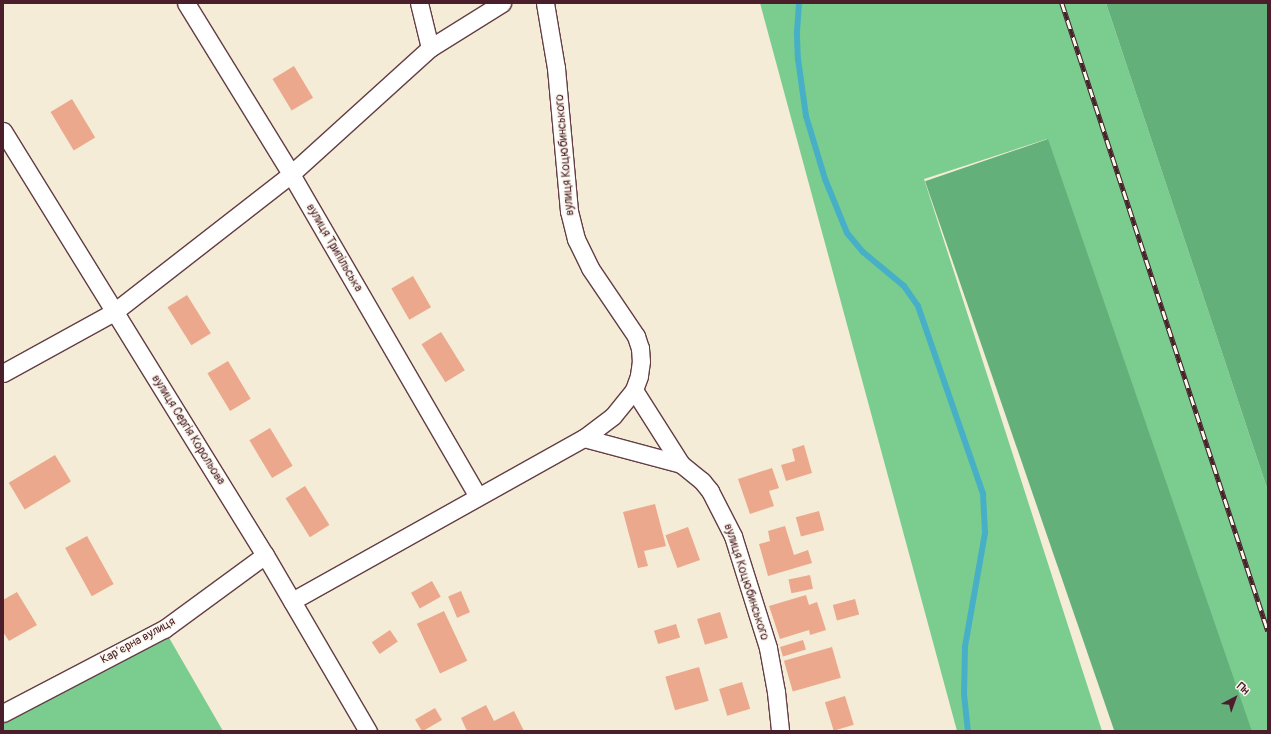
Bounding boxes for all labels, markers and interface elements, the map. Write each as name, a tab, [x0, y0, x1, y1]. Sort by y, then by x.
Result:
street label: вулиця Коцюбинського	[553, 94, 577, 216]
street label: вулиця Трипільська	[303, 201, 365, 295]
street label: вулиця Сергія Корольова	[148, 372, 228, 488]
street label: вулиця Коцюбинського	[720, 522, 772, 642]
street label: Карʼєрна вулиця	[98, 615, 178, 667]
north arrow	[1215, 678, 1255, 718]
text: Пн	[1234, 680, 1252, 697]

